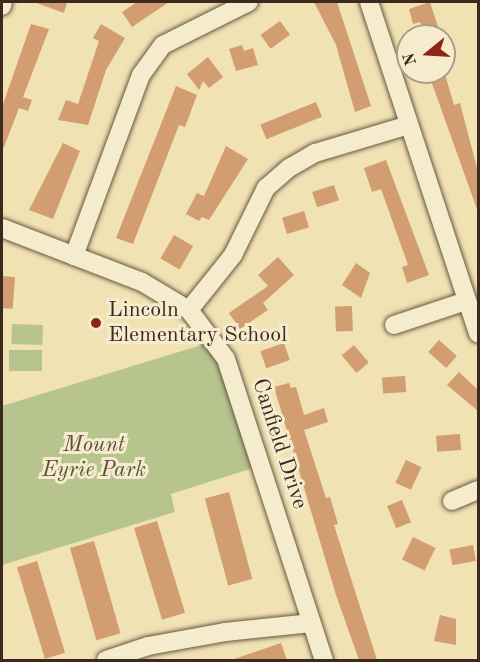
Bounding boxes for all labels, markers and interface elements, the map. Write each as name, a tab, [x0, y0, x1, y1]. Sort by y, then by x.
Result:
north arrow	[396, 24, 456, 84]
text: N	[401, 51, 420, 67]
place label: Lincoln Elementary School	[108, 297, 287, 348]
marker: Lincoln Elementary School	[89, 316, 103, 330]
street label: Canfield Drive	[245, 375, 313, 513]
park label: Mount Eyrie Park	[42, 432, 146, 484]

